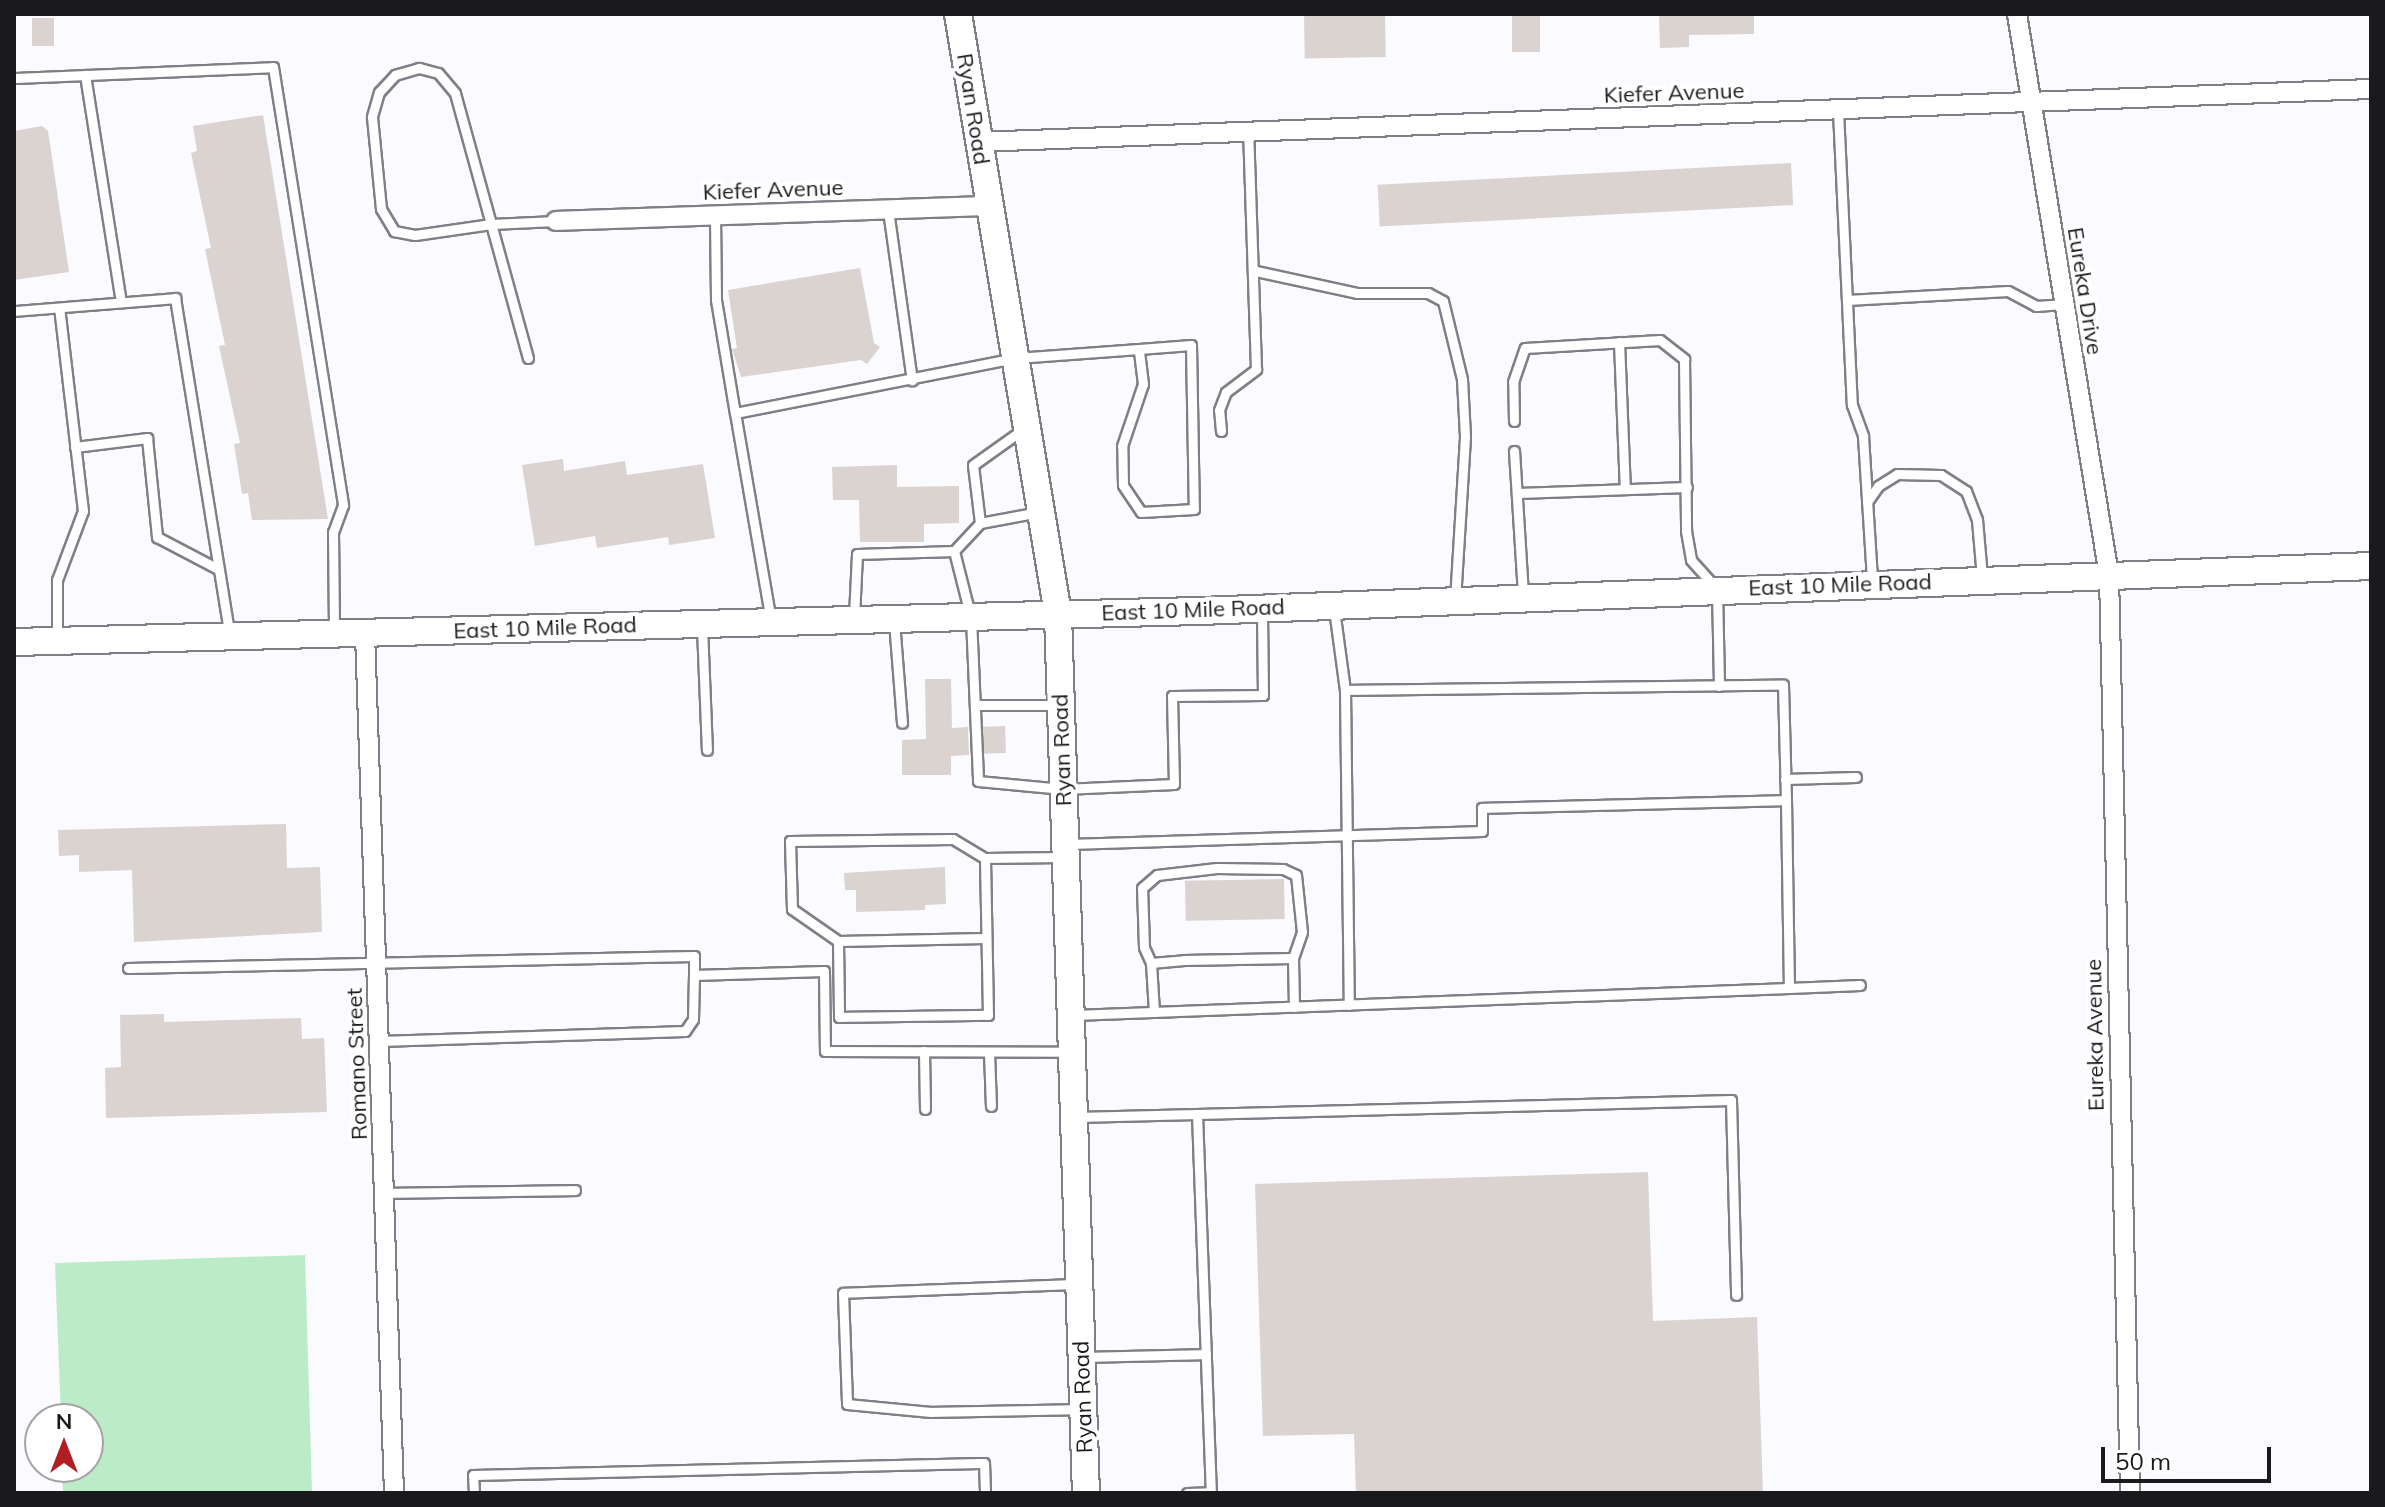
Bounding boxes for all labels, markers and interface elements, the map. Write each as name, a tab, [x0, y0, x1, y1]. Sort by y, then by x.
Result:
street label: Ryan Road	[951, 51, 995, 167]
street label: Kiefer Avenue	[1603, 77, 1745, 109]
street label: Kiefer Avenue	[702, 174, 844, 206]
street label: Eureka Drive	[2062, 225, 2108, 357]
street label: East 10 Mile Road	[1748, 569, 1932, 601]
street label: East 10 Mile Road	[1101, 594, 1285, 626]
street label: East 10 Mile Road	[453, 612, 637, 644]
street label: Ryan Road	[1047, 693, 1077, 807]
street label: Eureka Avenue	[2080, 959, 2110, 1111]
street label: Romano Street	[341, 988, 373, 1140]
street label: Ryan Road	[1068, 1340, 1098, 1454]
north arrow	[24, 1403, 104, 1483]
text: N	[56, 1407, 72, 1435]
scale bar	[2105, 1431, 2275, 1481]
text: 50 m	[2115, 1446, 2171, 1476]

